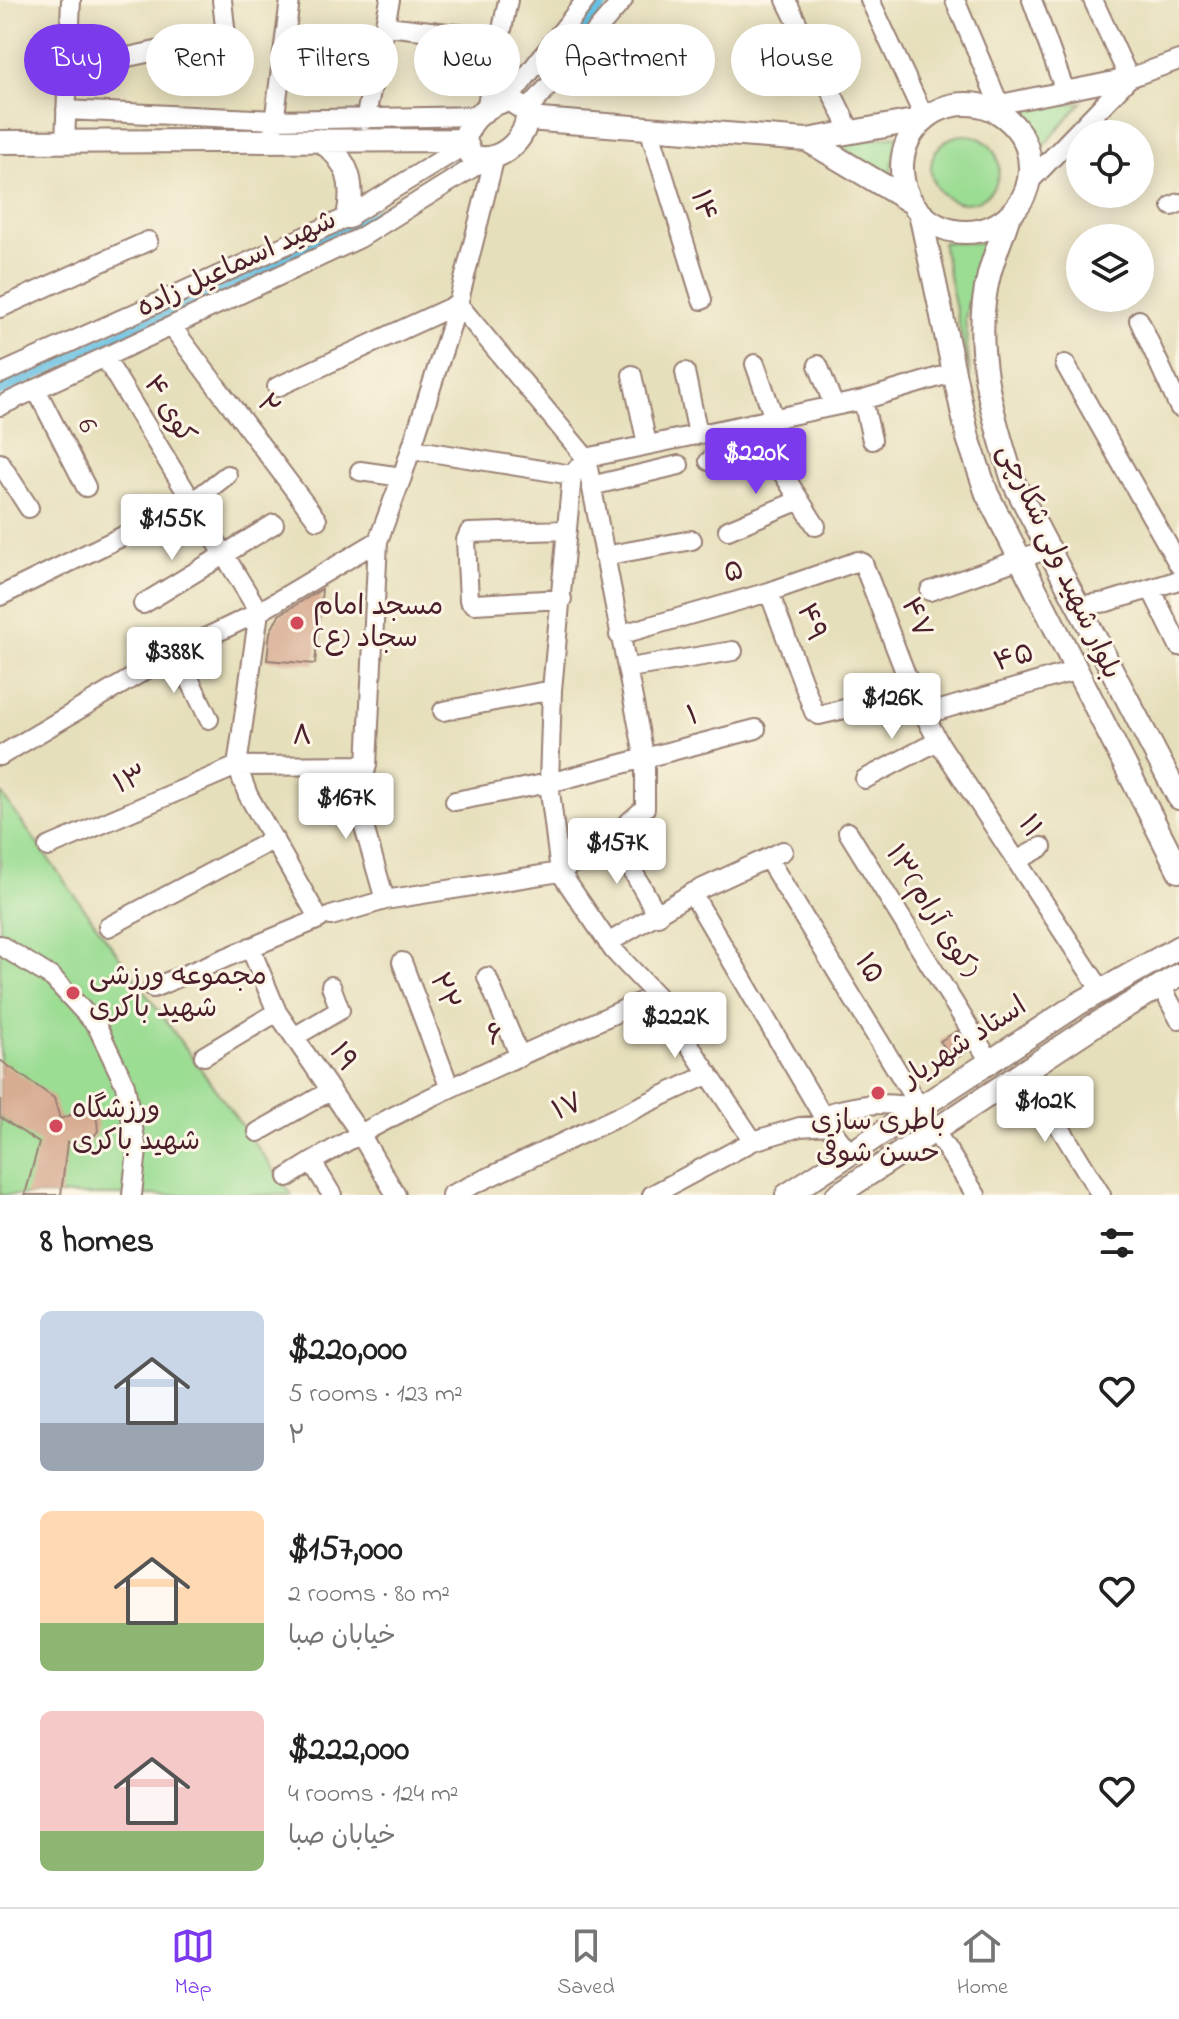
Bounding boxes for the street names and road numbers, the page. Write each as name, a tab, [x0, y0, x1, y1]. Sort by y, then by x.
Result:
street label: ۱۴	[678, 185, 726, 227]
street label: شهید اسماعیل زاده	[130, 201, 344, 329]
street label: کوی ۴	[131, 368, 205, 452]
street label: ۲	[245, 386, 289, 426]
street label: 6	[65, 411, 107, 441]
street label: بلوار شهید ولی شکارچی	[985, 437, 1131, 687]
street label: ۵	[719, 551, 749, 595]
street label: ۴۷	[889, 592, 941, 644]
street label: ۴۹	[784, 598, 836, 648]
street label: ۴۵	[989, 634, 1039, 684]
street label: ۱	[682, 696, 704, 738]
street label: ۸	[292, 717, 312, 758]
street label: ۱۳	[108, 756, 154, 806]
street label: ۱۱	[1006, 807, 1052, 847]
street label: ۱۳(کوی آرام)	[874, 837, 988, 987]
street label: ۱۵	[843, 946, 893, 992]
street label: ۲۲	[417, 967, 469, 1017]
street label: استاد شهریار	[893, 987, 1036, 1100]
street label: ۶	[480, 1014, 512, 1058]
street label: ۱۹	[317, 1035, 367, 1081]
street label: ۱۷	[546, 1083, 590, 1133]

